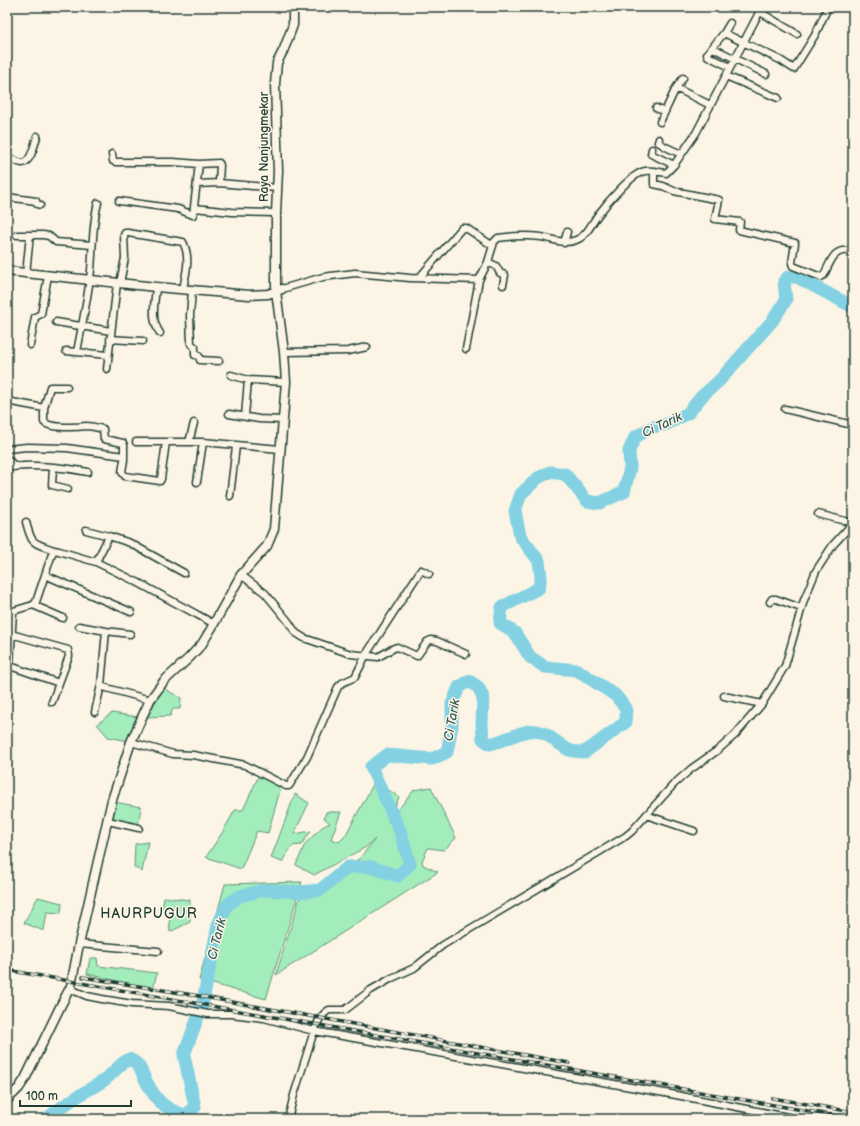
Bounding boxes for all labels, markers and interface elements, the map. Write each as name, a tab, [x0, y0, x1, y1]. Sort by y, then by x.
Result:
street label: Raya Nanjungmekar	[257, 91, 272, 202]
water label: Ci Tarik	[639, 409, 685, 441]
water label: Ci Tarik	[440, 697, 464, 742]
district label: HAURPUGUR	[100, 905, 198, 922]
water label: Ci Tarik	[204, 916, 230, 962]
scale bar	[20, 1082, 131, 1108]
text: 100 m	[26, 1089, 58, 1104]

